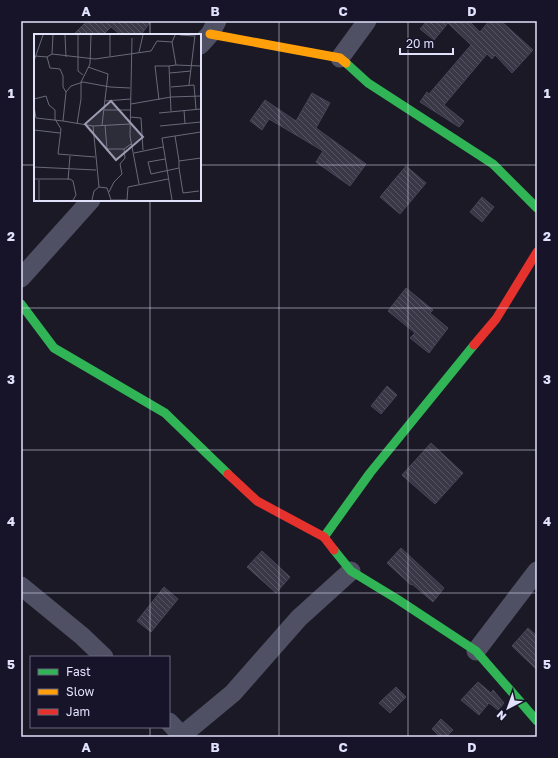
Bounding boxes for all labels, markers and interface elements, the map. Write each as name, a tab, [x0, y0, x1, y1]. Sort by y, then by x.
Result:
text: A	[81, 3, 91, 19]
text: B	[210, 3, 220, 19]
text: C	[338, 3, 348, 19]
text: D	[467, 3, 477, 19]
scale bar	[400, 30, 453, 56]
inset map	[34, 34, 201, 201]
text: 20 m	[406, 36, 434, 51]
text: 1	[8, 85, 15, 101]
text: 1	[544, 85, 551, 101]
text: 2	[7, 228, 15, 244]
text: 2	[543, 228, 551, 244]
text: 3	[7, 371, 15, 387]
text: 3	[543, 371, 551, 387]
text: 4	[7, 513, 15, 529]
text: 4	[543, 513, 551, 529]
text: 5	[7, 656, 15, 672]
legend	[30, 656, 170, 728]
text: 5	[543, 656, 551, 672]
text: Fast	[66, 664, 91, 679]
text: Slow	[66, 684, 94, 699]
north arrow	[488, 688, 528, 728]
text: Jam	[66, 704, 90, 719]
text: N	[494, 708, 509, 724]
text: A	[81, 739, 91, 755]
text: B	[210, 739, 220, 755]
text: C	[338, 739, 348, 755]
text: D	[467, 739, 477, 755]

